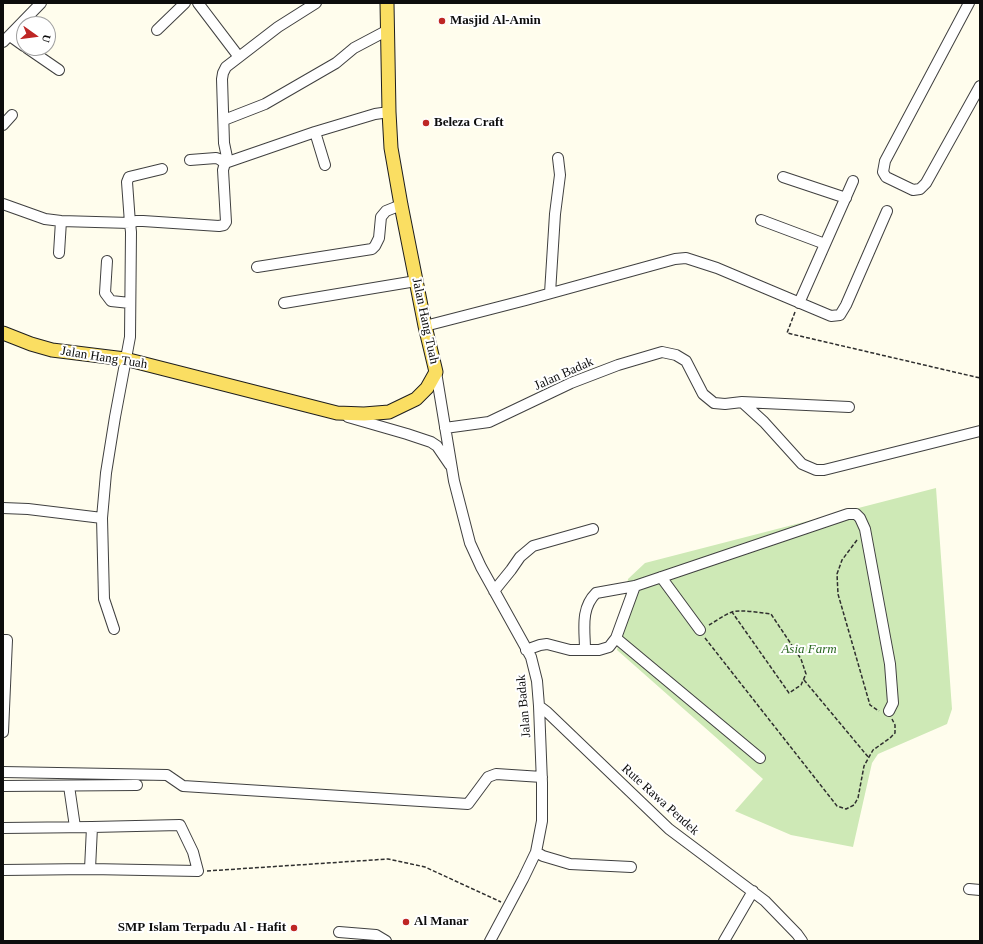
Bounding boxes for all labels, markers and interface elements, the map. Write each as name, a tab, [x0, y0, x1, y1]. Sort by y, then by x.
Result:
place label: Masjid Al-Amin	[450, 13, 541, 29]
north arrow	[16, 16, 56, 56]
marker: Masjid Al-Amin	[437, 16, 447, 26]
text: U	[40, 33, 53, 44]
place label: Beleza Craft	[434, 115, 504, 131]
marker: Beleza Craft	[421, 118, 431, 128]
street label: Jalan Hang Tuah	[408, 277, 442, 365]
street label: Jalan Hang Tuah	[60, 343, 148, 373]
street label: Jalan Badak	[532, 354, 596, 394]
park label: Asia Farm	[781, 642, 837, 658]
street label: Jalan Badak	[513, 674, 535, 738]
street label: Rute Rawa Pendek	[618, 761, 702, 839]
place label: Al Manar	[414, 914, 469, 930]
marker: Al Manar	[401, 917, 411, 927]
place label: SMP Islam Terpadu Al - Hafit	[118, 920, 286, 936]
marker: SMP Islam Terpadu Al - Hafit	[289, 923, 299, 933]

